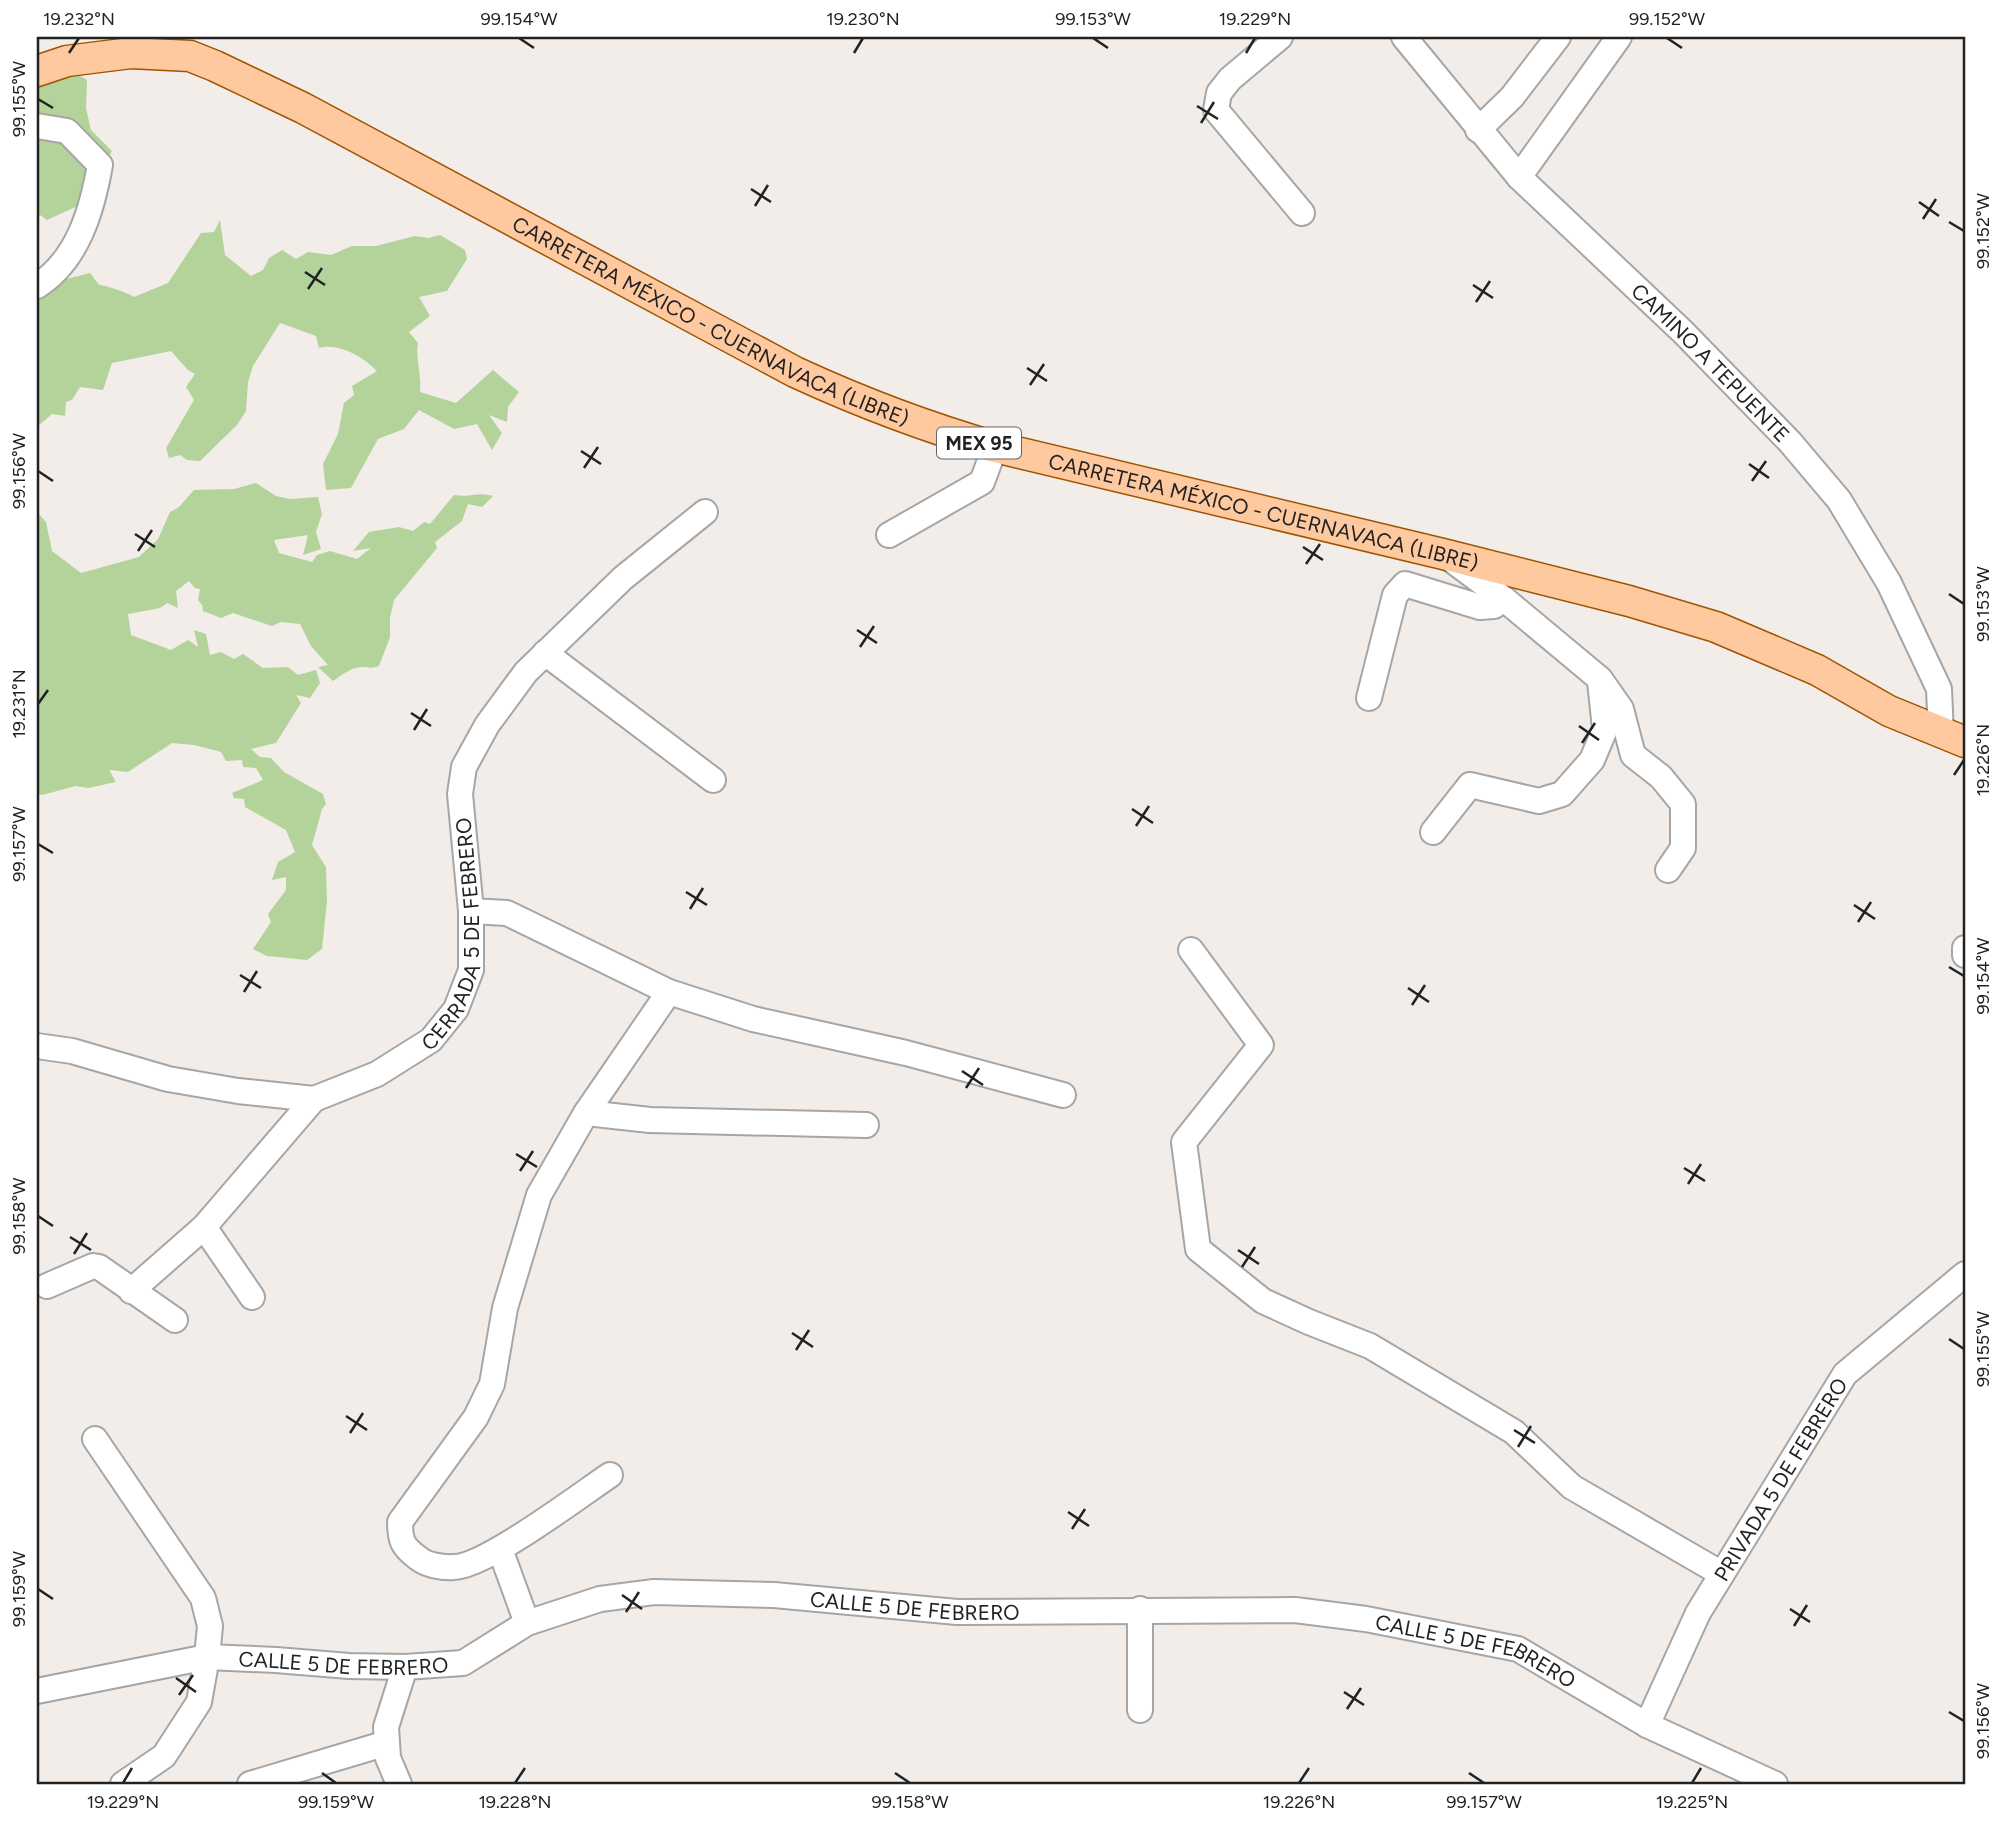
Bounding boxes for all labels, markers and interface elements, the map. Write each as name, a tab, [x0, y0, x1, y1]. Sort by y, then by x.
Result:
text: 19.232°N	[43, 8, 115, 30]
text: 99.154°W	[480, 8, 558, 30]
text: 19.230°N	[826, 8, 900, 30]
text: 99.153°W	[1055, 8, 1132, 30]
text: 19.229°N	[1219, 8, 1291, 30]
text: 99.152°W	[1629, 8, 1706, 30]
text: 99.155°W	[8, 60, 30, 137]
text: 99.152°W	[1972, 192, 1994, 269]
street label: CARRETERA MÉXICO - CUERNAVACA (LIBRE)	[508, 210, 913, 430]
street label: CAMINO A TEPUENTE	[1627, 278, 1795, 447]
road number: MEX 95	[937, 428, 1021, 458]
text: 99.156°W	[8, 432, 30, 509]
street label: CARRETERA MÉXICO - CUERNAVACA (LIBRE)	[1046, 448, 1481, 575]
text: 99.153°W	[1972, 565, 1994, 642]
text: 19.231°N	[8, 669, 30, 739]
text: 19.226°N	[1972, 724, 1994, 796]
text: 99.157°W	[8, 806, 30, 882]
street label: CERRADA 5 DE FEBRERO	[417, 817, 485, 1055]
text: 99.154°W	[1972, 937, 1994, 1015]
text: 99.158°W	[8, 1177, 30, 1254]
text: 99.155°W	[1972, 1310, 1994, 1387]
street label: PRIVADA 5 DE FEBRERO	[1708, 1373, 1852, 1585]
text: 99.159°W	[8, 1550, 30, 1627]
street label: CALLE 5 DE FEBRERO	[809, 1586, 1020, 1625]
street label: CALLE 5 DE FEBRERO	[1373, 1609, 1580, 1693]
street label: CALLE 5 DE FEBRERO	[238, 1646, 449, 1680]
text: 99.156°W	[1972, 1682, 1994, 1759]
text: 19.229°N	[87, 1791, 159, 1813]
text: 99.159°W	[298, 1791, 375, 1813]
text: 19.228°N	[478, 1791, 552, 1813]
text: 99.158°W	[872, 1791, 949, 1813]
text: 19.226°N	[1263, 1791, 1335, 1813]
text: 99.157°W	[1446, 1791, 1522, 1813]
text: 19.225°N	[1656, 1791, 1728, 1813]

